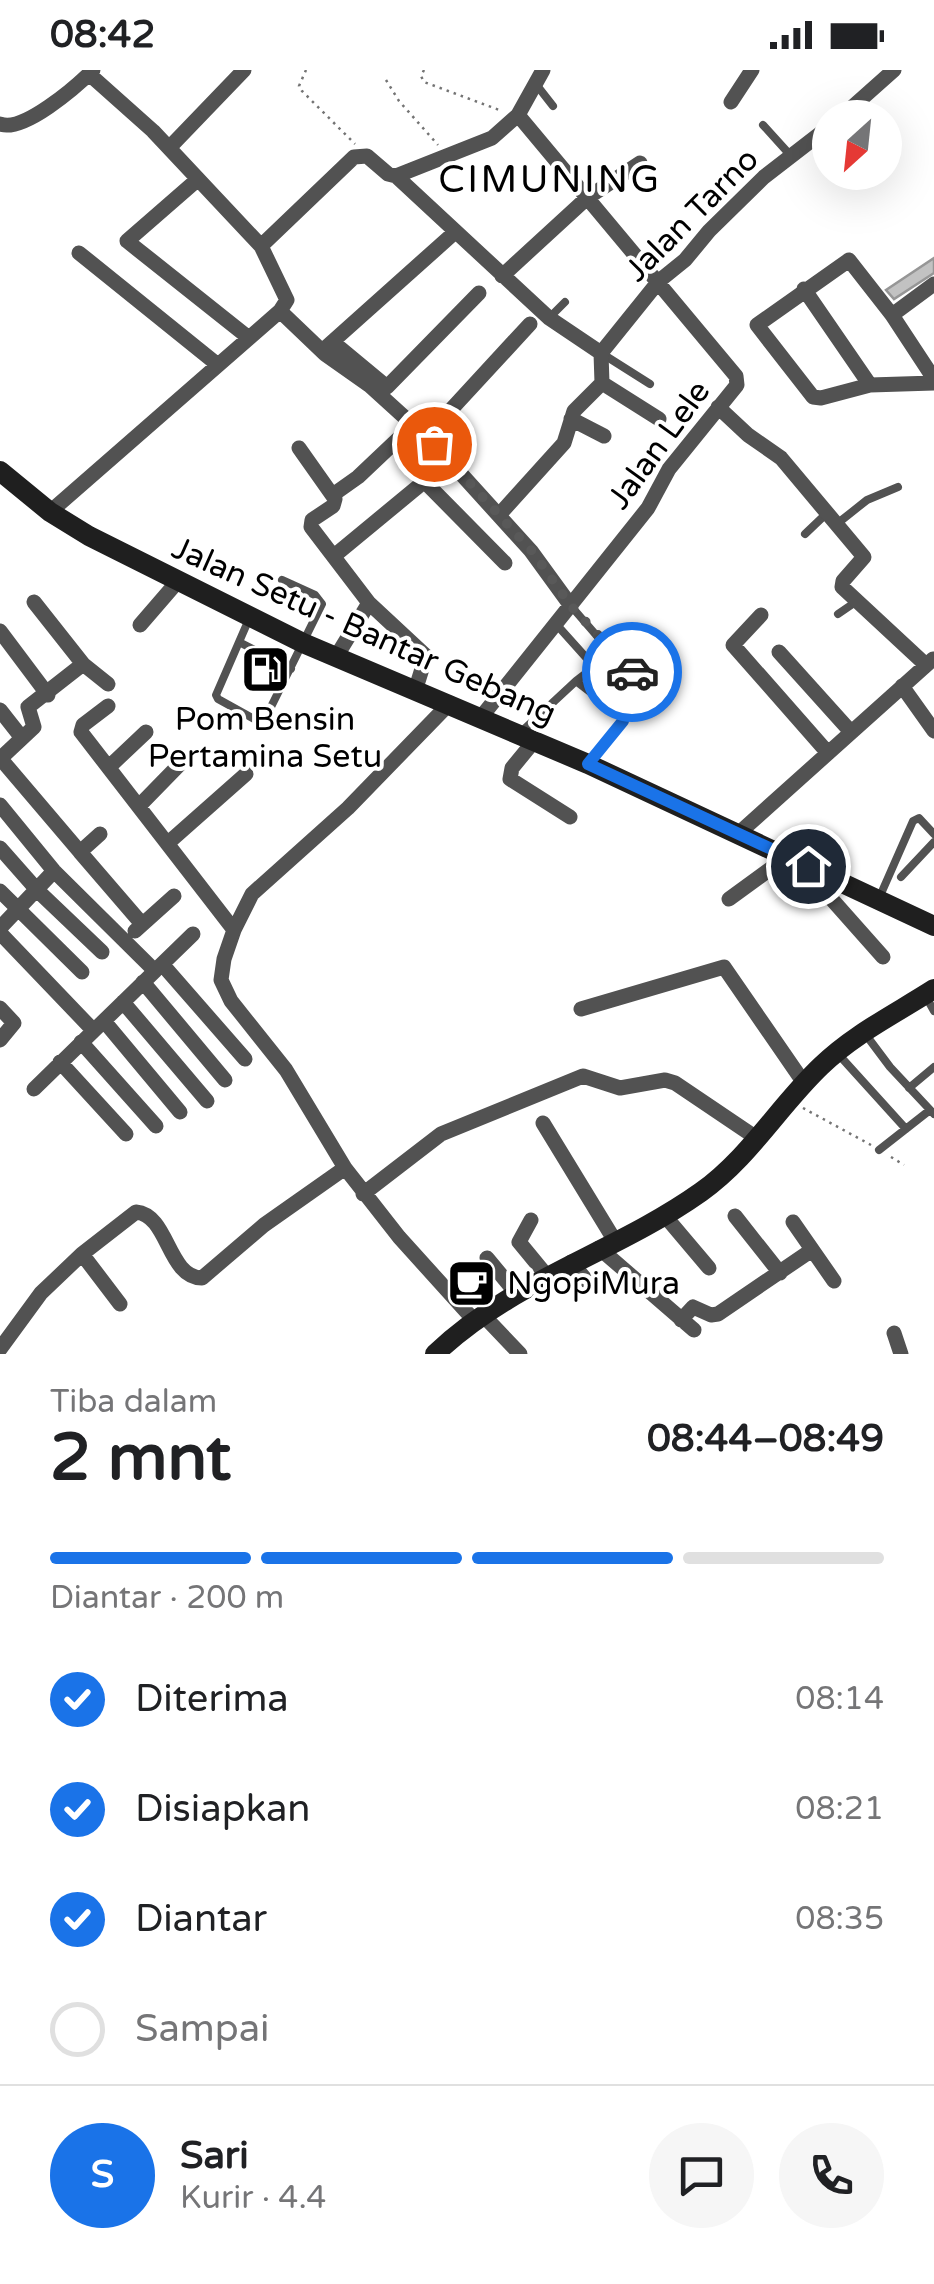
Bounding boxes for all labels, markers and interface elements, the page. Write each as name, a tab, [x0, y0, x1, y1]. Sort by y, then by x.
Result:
text: 08:42	[50, 12, 155, 58]
north arrow	[812, 100, 902, 190]
map controls	[812, 100, 902, 190]
street label: Jalan Tarno	[617, 140, 767, 290]
district label: CIMUNING	[438, 157, 662, 203]
street label: Jalan Lele	[600, 373, 718, 517]
pin	[392, 402, 477, 487]
icon: bag	[407, 417, 462, 472]
street label: Jalan Setu - Bantar Gebang	[166, 529, 562, 733]
courier	[582, 622, 682, 722]
fuel station icon: Pom Bensin Pertamina Setu	[239, 644, 291, 696]
icon: car	[605, 645, 660, 700]
place label: Pom Bensin Pertamina Setu	[148, 701, 382, 776]
pin	[766, 824, 851, 909]
icon: home	[781, 839, 836, 894]
cafe icon: NgopiMura	[446, 1258, 498, 1310]
place label: NgopiMura	[507, 1265, 680, 1303]
text: Tiba dalam	[50, 1383, 217, 1421]
text: 08:44–08:49	[647, 1416, 884, 1462]
text: 2 mnt	[50, 1419, 231, 1498]
text: Diantar · 200 m	[50, 1579, 284, 1617]
icon: check	[50, 1672, 105, 1727]
text: Diterima	[135, 1676, 289, 1722]
text: 08:14	[795, 1680, 884, 1718]
icon: check	[50, 1782, 105, 1837]
text: Disiapkan	[135, 1786, 311, 1832]
text: 08:21	[795, 1790, 884, 1828]
icon: check	[50, 1892, 105, 1947]
text: Diantar	[135, 1896, 267, 1942]
text: 08:35	[795, 1900, 884, 1938]
text: Sampai	[135, 2006, 269, 2052]
button: chat	[649, 2123, 754, 2228]
button: phone	[779, 2123, 884, 2228]
text: Sari	[180, 2133, 249, 2179]
text: S	[91, 2152, 114, 2198]
text: Kurir · 4.4	[180, 2179, 326, 2217]

